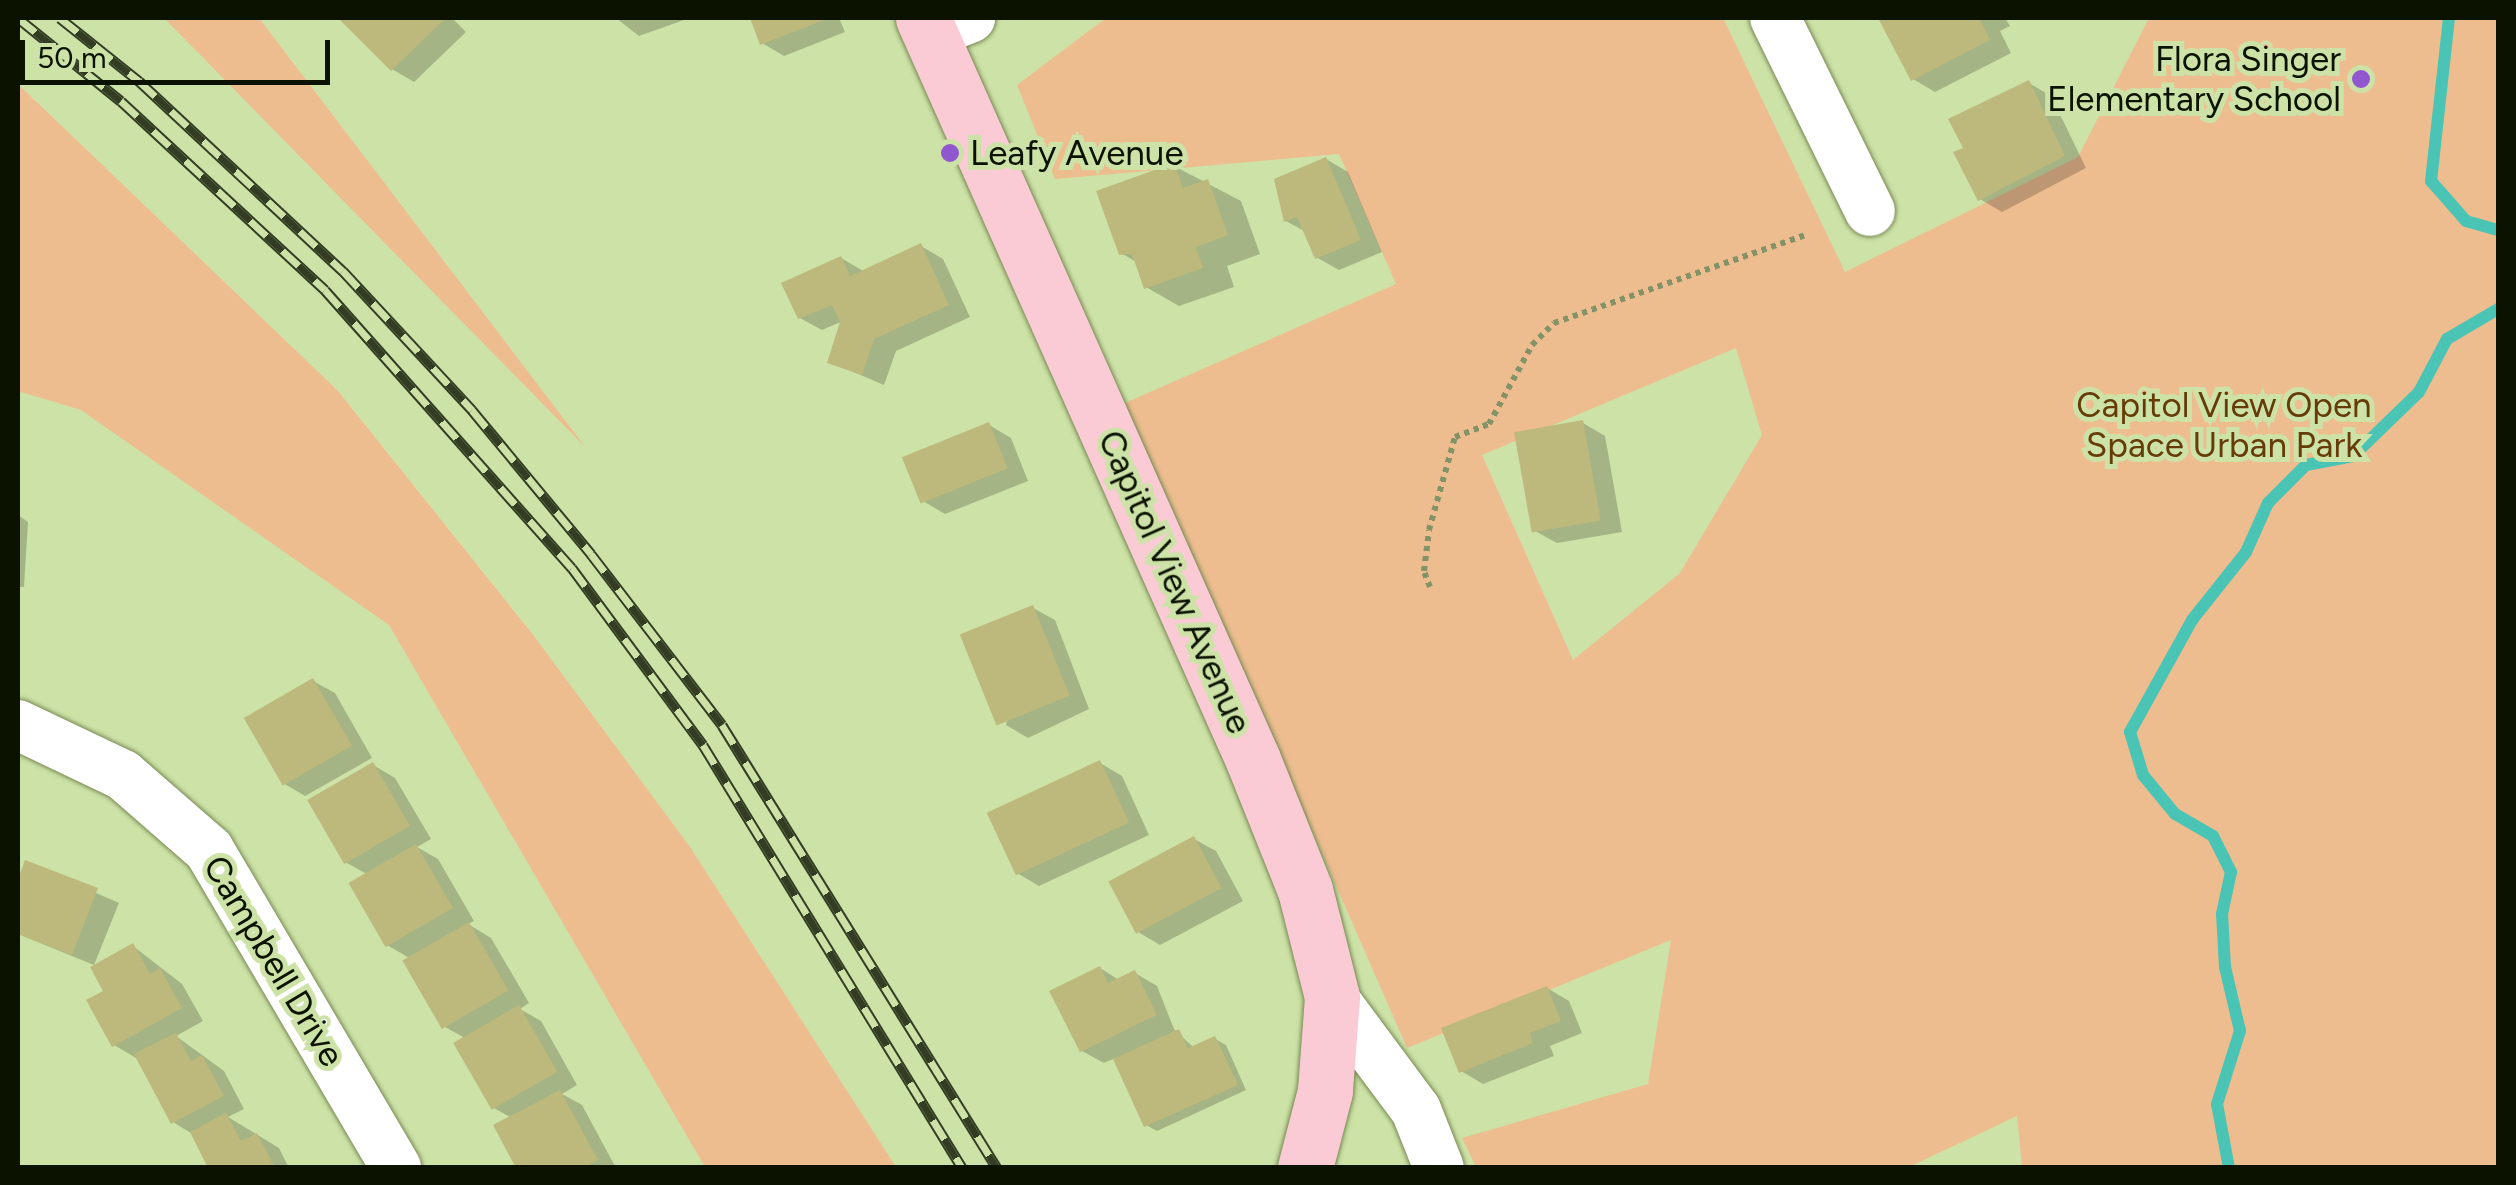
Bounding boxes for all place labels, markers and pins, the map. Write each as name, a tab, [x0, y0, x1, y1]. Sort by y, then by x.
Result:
place label: Flora Singer Elementary School	[2047, 38, 2341, 120]
marker: Flora Singer Elementary School	[2350, 68, 2372, 90]
place label: Leafy Avenue	[970, 132, 1183, 174]
marker: Leafy Avenue	[939, 142, 961, 164]

